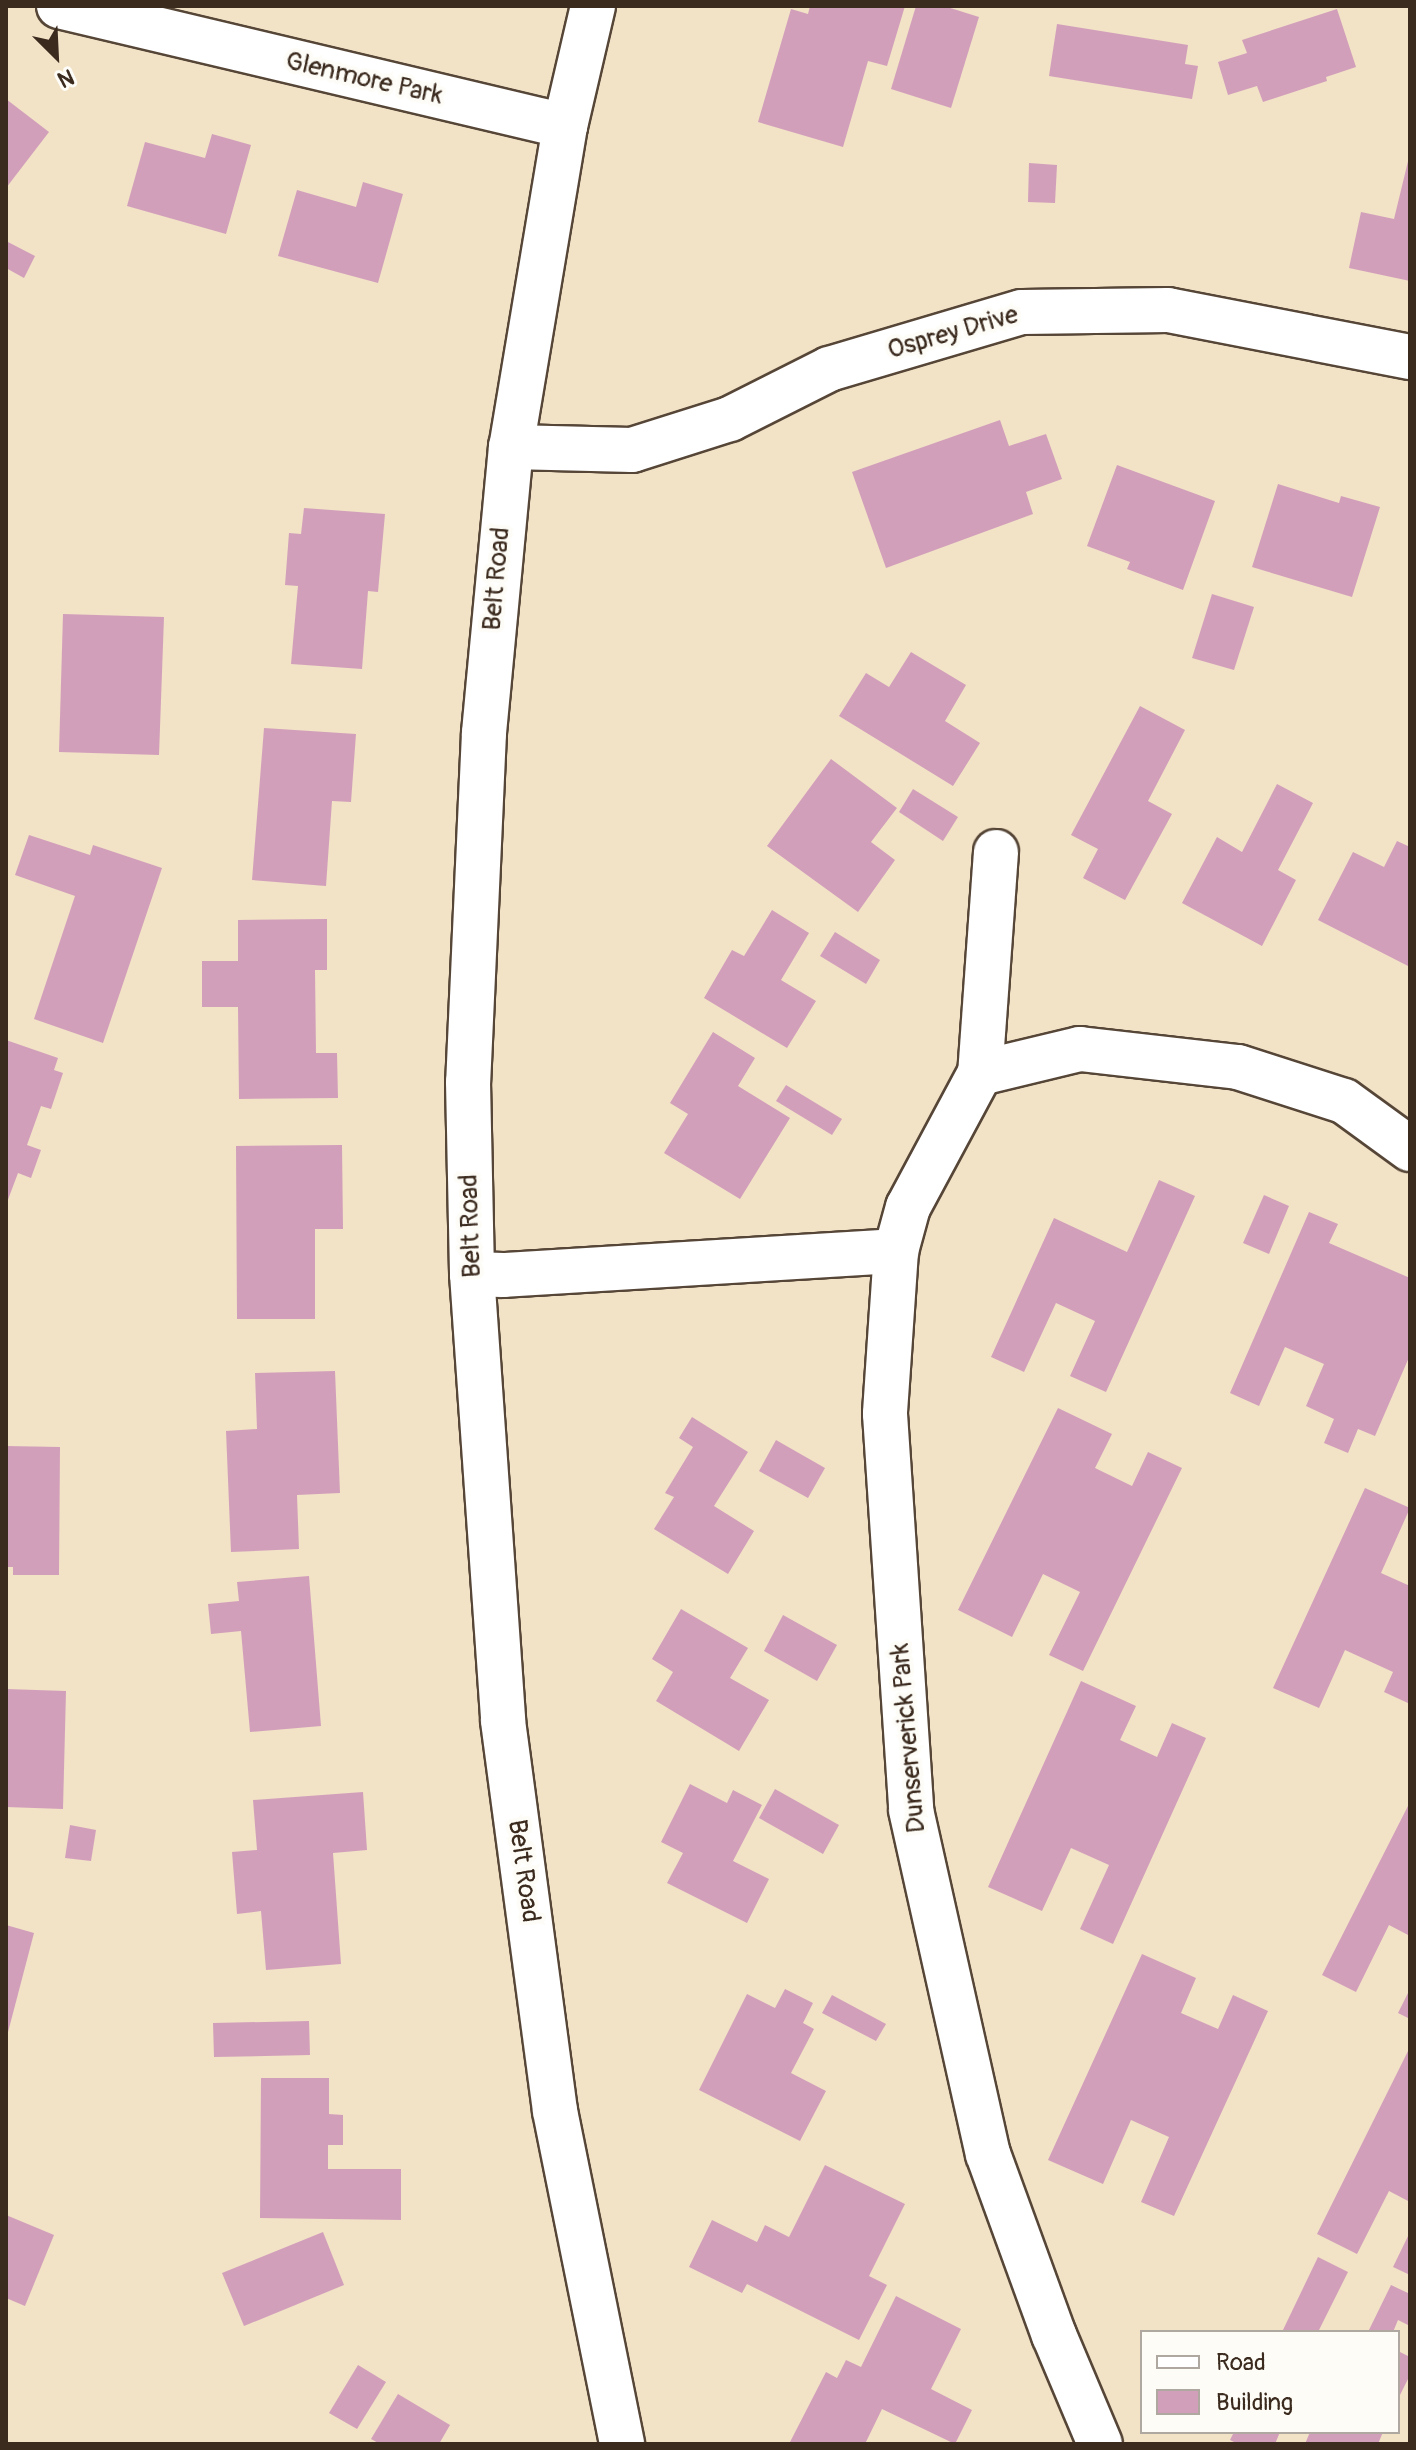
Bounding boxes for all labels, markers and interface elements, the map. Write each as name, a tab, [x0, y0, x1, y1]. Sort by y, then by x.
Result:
north arrow	[16, 16, 96, 96]
street label: Glenmore Park	[283, 46, 445, 112]
text: N	[53, 62, 78, 94]
street label: Osprey Drive	[884, 300, 1022, 366]
street label: Belt Road	[477, 526, 517, 632]
street label: Belt Road	[454, 1174, 488, 1278]
street label: Dunserverick Park	[885, 1642, 933, 1834]
street label: Belt Road	[500, 1817, 546, 1925]
legend	[1140, 2330, 1400, 2434]
text: Road	[1216, 2348, 1266, 2377]
text: Building	[1216, 2388, 1293, 2417]

